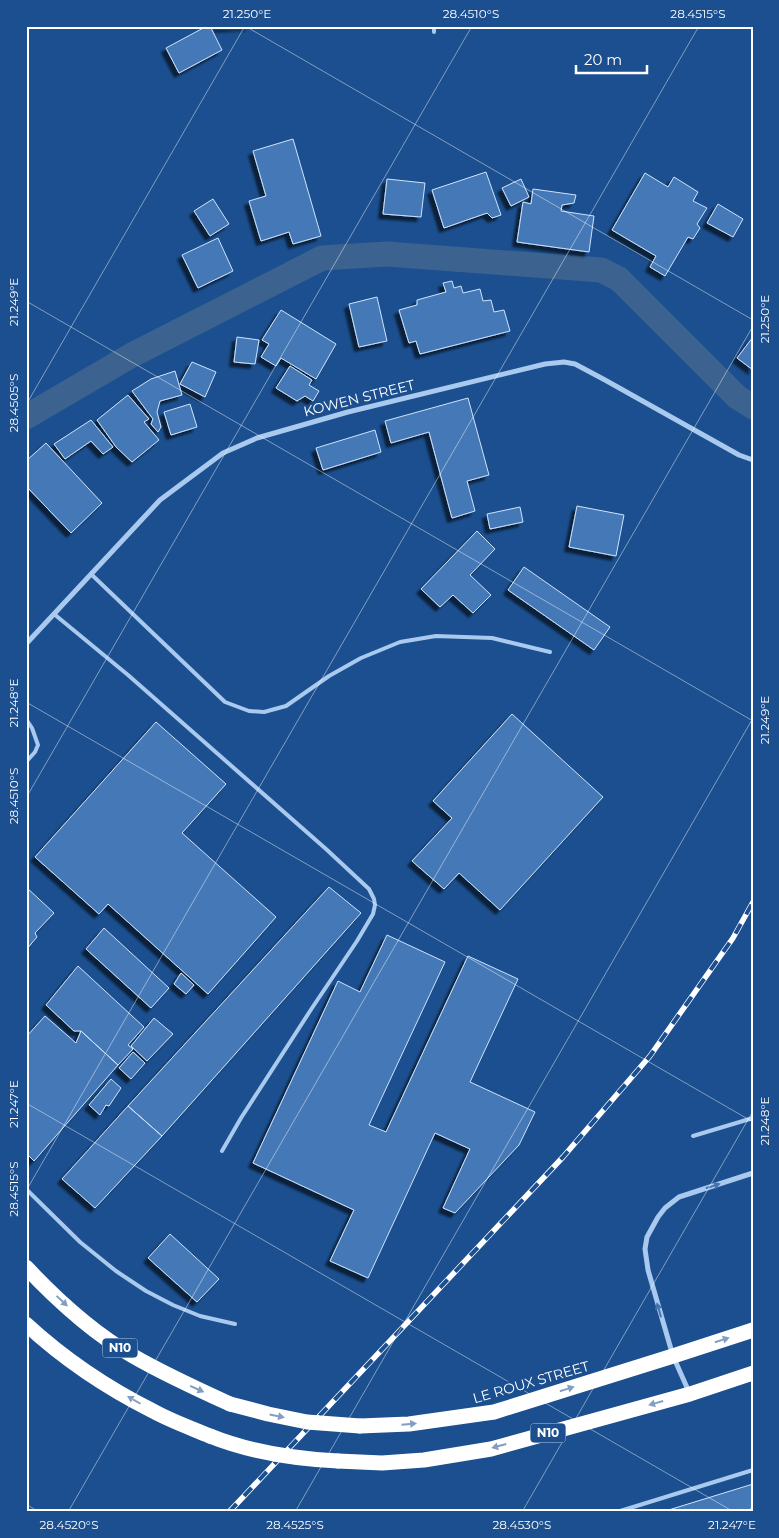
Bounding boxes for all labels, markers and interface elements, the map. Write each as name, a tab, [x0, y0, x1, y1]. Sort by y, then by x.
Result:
text: 21.250°E	[223, 6, 271, 21]
text: 28.4510°S	[443, 6, 499, 21]
text: 28.4515°S	[670, 6, 726, 21]
scale bar	[576, 42, 648, 74]
text: 20 m	[584, 50, 622, 69]
text: 21.249°E	[6, 278, 21, 326]
text: 21.250°E	[757, 295, 772, 343]
text: 28.4505°S	[6, 374, 21, 432]
street label: KOWEN STREET	[302, 375, 416, 421]
text: 21.248°E	[6, 678, 21, 728]
text: 21.249°E	[757, 696, 772, 744]
text: 28.4510°S	[6, 768, 21, 824]
text: 21.247°E	[6, 1080, 21, 1128]
text: 21.248°E	[757, 1096, 772, 1146]
text: 28.4515°S	[6, 1161, 21, 1217]
one-way arrow	[706, 1182, 721, 1190]
one-way arrow	[55, 1295, 67, 1307]
one-way arrow	[655, 1302, 663, 1317]
one-way arrow	[715, 1336, 730, 1343]
road number: N10	[102, 1339, 138, 1358]
street label: LE ROUX STREET	[471, 1357, 591, 1407]
one-way arrow	[190, 1385, 204, 1393]
one-way arrow	[560, 1385, 575, 1392]
one-way arrow	[127, 1396, 140, 1405]
one-way arrow	[648, 1399, 664, 1407]
one-way arrow	[269, 1412, 284, 1420]
one-way arrow	[401, 1419, 417, 1427]
road number: N10	[530, 1424, 566, 1442]
one-way arrow	[492, 1443, 507, 1451]
text: 28.4520°S	[39, 1517, 99, 1532]
text: 28.4525°S	[266, 1517, 324, 1532]
text: 28.4530°S	[492, 1517, 552, 1532]
text: 21.247°E	[708, 1517, 756, 1532]

